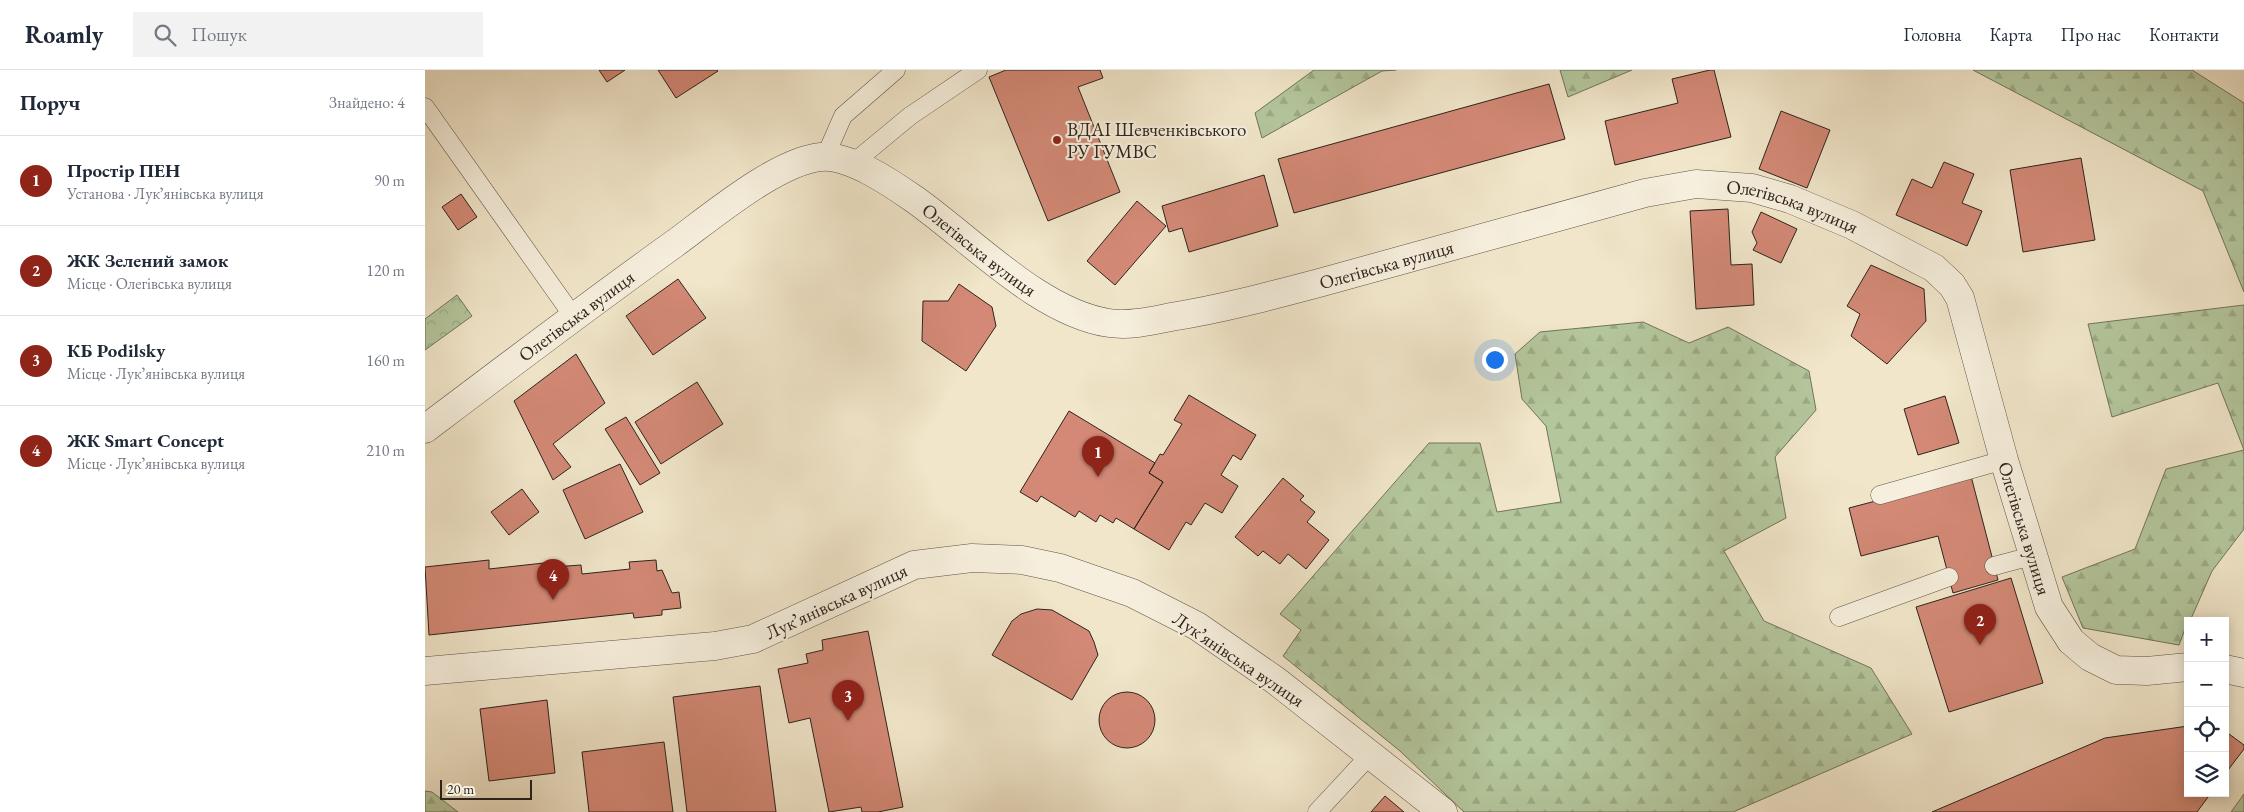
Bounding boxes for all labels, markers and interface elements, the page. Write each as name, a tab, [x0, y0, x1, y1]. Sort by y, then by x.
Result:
search box	[133, 12, 483, 57]
text: Roamly	[25, 19, 103, 50]
icon: search	[151, 21, 179, 49]
text: Пошук	[191, 22, 247, 47]
text: Головна	[1904, 23, 1961, 46]
text: Карта	[1989, 23, 2032, 46]
text: Про нас	[2060, 23, 2121, 46]
text: Контакти	[2149, 23, 2219, 46]
text: Поруч	[20, 89, 80, 116]
text: Знайдено: 4	[329, 92, 405, 113]
place label: ВДАІ Шевченківського РУ ГУМВС	[1067, 117, 1246, 164]
marker: ВДАІ Шевченківського РУ ГУМВС	[1051, 134, 1063, 146]
text: Простір ПЕН	[67, 158, 180, 183]
text: 1	[32, 170, 40, 191]
text: 90 m	[374, 170, 405, 191]
street label: Олегівська вулиця	[1726, 174, 1863, 240]
text: Установа · Лукʼянівська вулиця	[67, 183, 264, 204]
street label: Олегівська вулиця	[917, 197, 1041, 303]
street label: Олегівська вулиця	[1316, 234, 1457, 295]
text: ЖК Зелений замок	[67, 248, 228, 273]
text: 2	[32, 260, 40, 281]
text: 120 m	[366, 260, 405, 281]
street label: Олегівська вулиця	[513, 264, 640, 367]
text: Місце · Олегівська вулиця	[67, 273, 232, 294]
text: КБ Podilsky	[67, 338, 165, 363]
your location	[1482, 347, 1508, 373]
text: 3	[32, 350, 40, 371]
text: 160 m	[366, 350, 405, 371]
text: Місце · Лукʼянівська вулиця	[67, 363, 245, 384]
text: ЖК Smart Concept	[67, 428, 224, 453]
pin: 1	[1082, 436, 1114, 477]
text: 4	[32, 440, 40, 461]
text: 210 m	[366, 440, 405, 461]
text: Місце · Лукʼянівська вулиця	[67, 453, 245, 474]
street label: Олегівська вулиця	[1992, 459, 2057, 599]
street label: Лукʼянівська вулиця	[761, 557, 912, 645]
pin: 4	[537, 559, 569, 600]
pin: 2	[1964, 604, 1996, 645]
street label: Лукʼянівська вулиця	[1168, 606, 1310, 713]
map controls	[2184, 617, 2229, 797]
button: +	[2184, 617, 2229, 662]
button: −	[2184, 662, 2229, 707]
pin: 3	[832, 680, 864, 721]
button: locate	[2184, 707, 2229, 752]
button: layers	[2184, 752, 2229, 797]
scale bar	[440, 777, 533, 800]
text: 20 m	[447, 780, 474, 798]

